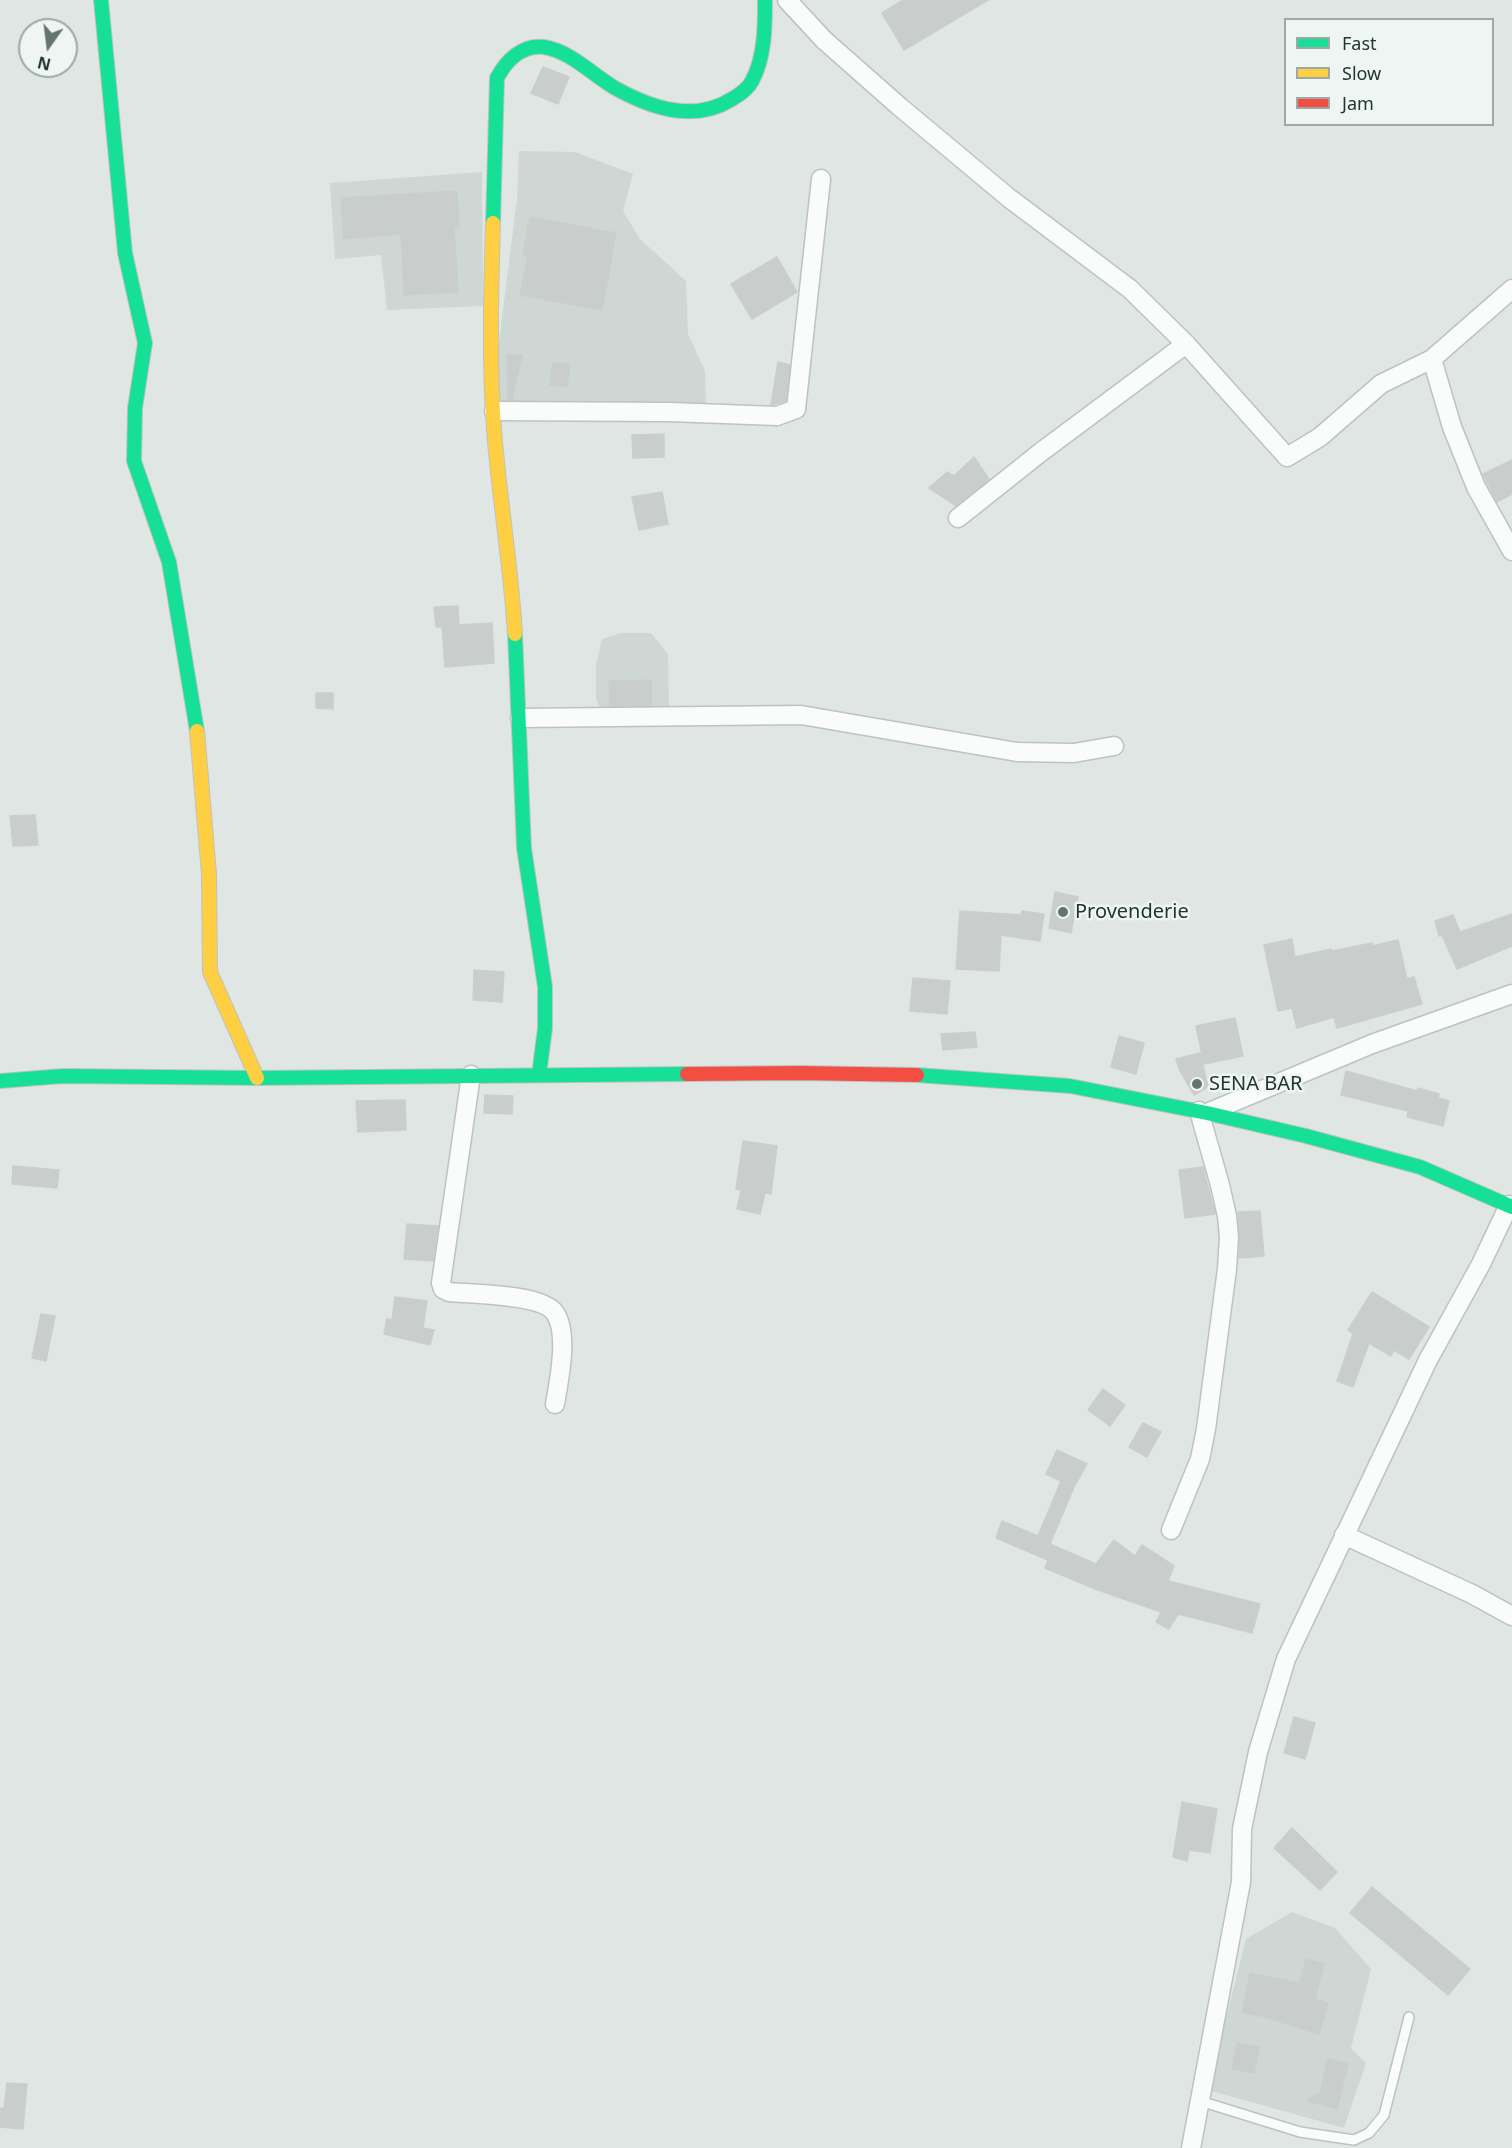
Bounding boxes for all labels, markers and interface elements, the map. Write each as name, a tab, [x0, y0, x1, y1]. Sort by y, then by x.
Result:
north arrow	[18, 18, 78, 78]
legend	[1284, 18, 1494, 126]
text: Fast	[1342, 31, 1377, 55]
text: N	[35, 51, 53, 76]
text: Slow	[1342, 61, 1381, 85]
text: Jam	[1342, 91, 1374, 115]
place label: Provenderie	[1075, 900, 1189, 924]
marker: Provenderie	[1056, 905, 1070, 919]
place label: SENA BAR	[1209, 1072, 1302, 1096]
marker: SENA BAR	[1190, 1077, 1204, 1091]

